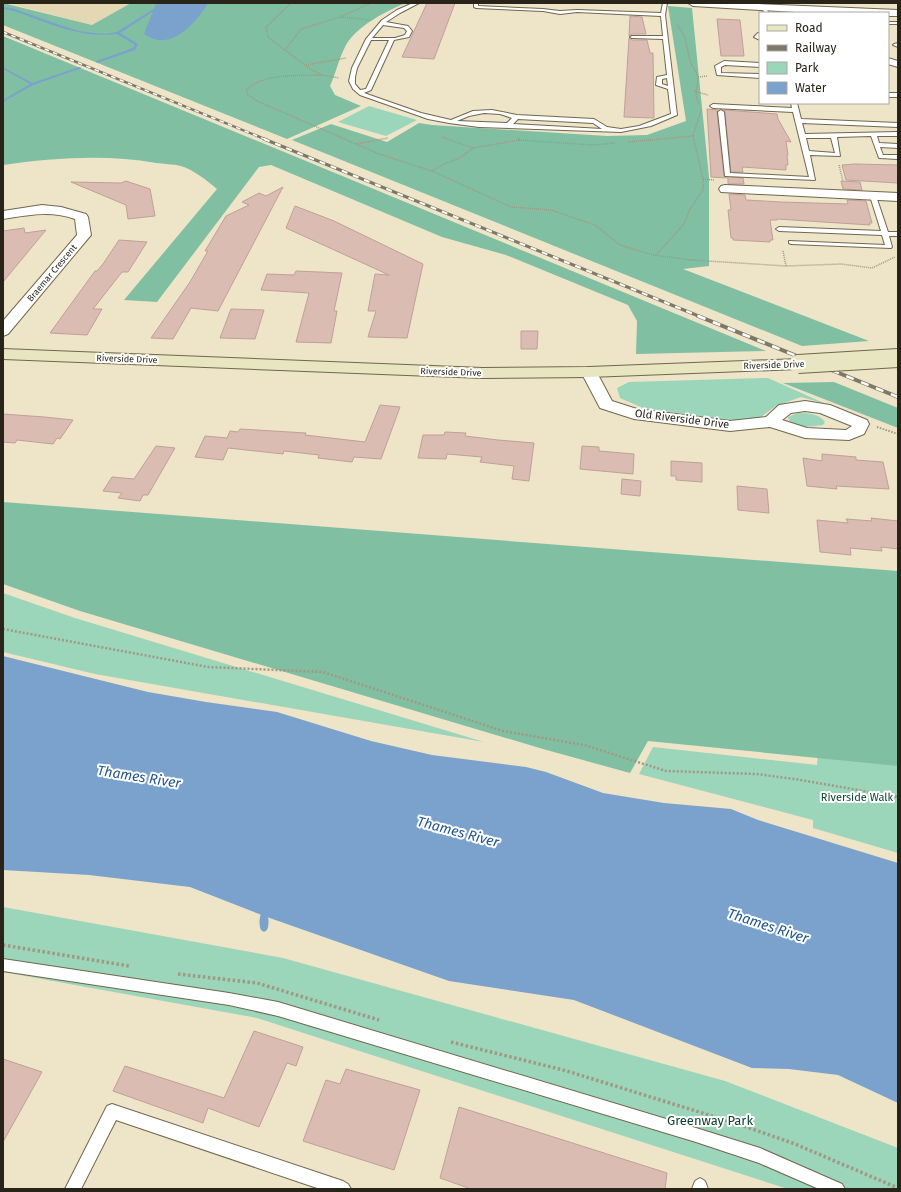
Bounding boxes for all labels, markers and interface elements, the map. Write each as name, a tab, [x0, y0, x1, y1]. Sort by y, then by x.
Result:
legend	[759, 12, 889, 104]
text: Road	[795, 21, 823, 35]
text: Railway	[795, 41, 836, 55]
text: Park	[795, 61, 819, 75]
text: Water	[795, 81, 827, 95]
street label: Braemar Crescent	[25, 242, 79, 304]
street label: Riverside Drive	[96, 353, 158, 365]
street label: Riverside Drive	[743, 359, 805, 371]
street label: Riverside Drive	[420, 366, 482, 378]
street label: Old Riverside Drive	[634, 407, 730, 431]
water label: Thames River	[96, 762, 182, 792]
park label: Riverside Walk	[821, 791, 894, 804]
water label: Thames River	[415, 813, 501, 851]
water label: Thames River	[725, 905, 811, 947]
park label: Greenway Park	[667, 1113, 753, 1128]

